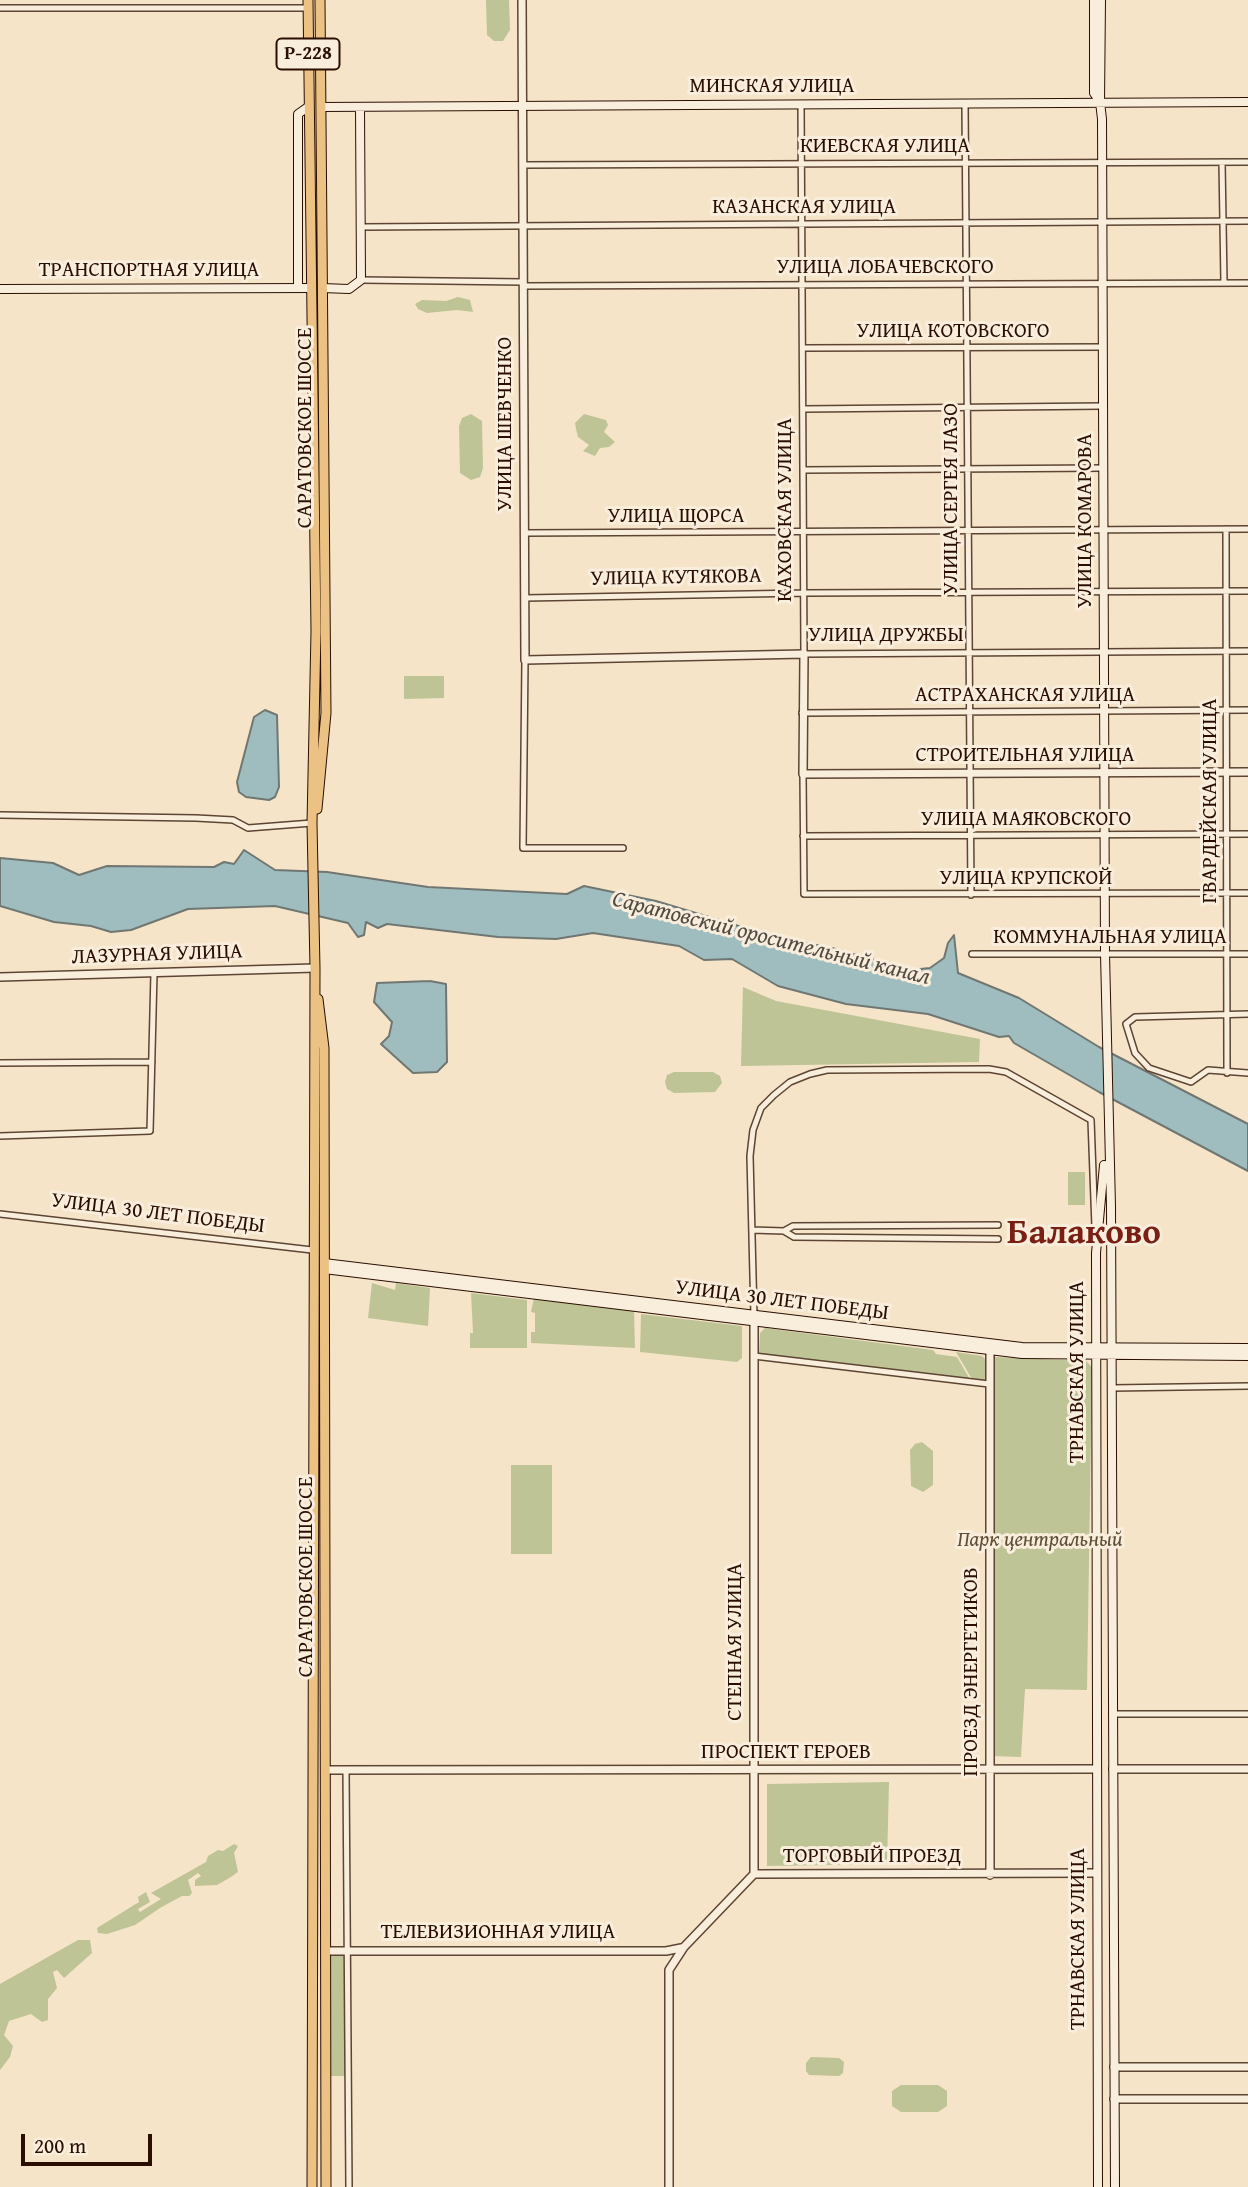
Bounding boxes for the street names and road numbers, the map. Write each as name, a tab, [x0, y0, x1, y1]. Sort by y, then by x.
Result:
road number: Р-228	[276, 38, 340, 70]
street label: МИНСКАЯ УЛИЦА	[689, 74, 855, 100]
street label: КИЕВСКАЯ УЛИЦА	[800, 134, 970, 160]
street label: КАЗАНСКАЯ УЛИЦА	[712, 195, 896, 221]
street label: УЛИЦА ЛОБАЧЕВСКОГО	[776, 255, 994, 281]
street label: ТРАНСПОРТНАЯ УЛИЦА	[39, 258, 259, 284]
street label: УЛИЦА КОТОВСКОГО	[856, 319, 1050, 345]
street label: САРАТОВСКОЕ ШОССЕ	[293, 328, 319, 528]
street label: УЛИЦА ШЕВЧЕНКО	[493, 337, 519, 511]
street label: УЛИЦА СЕРГЕЯ ЛАЗО	[939, 403, 965, 595]
street label: КАХОВСКАЯ УЛИЦА	[773, 418, 799, 602]
street label: УЛИЦА КОМАРОВА	[1073, 434, 1099, 608]
street label: УЛИЦА ЩОРСА	[607, 504, 745, 530]
street label: УЛИЦА КУТЯКОВА	[590, 564, 762, 592]
street label: УЛИЦА ДРУЖБЫ	[808, 623, 964, 649]
street label: АСТРАХАНСКАЯ УЛИЦА	[915, 683, 1135, 709]
street label: ГВАРДЕЙСКАЯ УЛИЦА	[1198, 699, 1224, 903]
street label: СТРОИТЕЛЬНАЯ УЛИЦА	[916, 743, 1134, 769]
street label: УЛИЦА МАЯКОВСКОГО	[921, 807, 1131, 833]
street label: УЛИЦА КРУПСКОЙ	[940, 866, 1112, 892]
street label: КОММУНАЛЬНАЯ УЛИЦА	[993, 925, 1227, 951]
street label: ЛАЗУРНАЯ УЛИЦА	[71, 939, 243, 971]
street label: УЛИЦА 30 ЛЕТ ПОБЕДЫ	[50, 1188, 266, 1240]
street label: УЛИЦА 30 ЛЕТ ПОБЕДЫ	[674, 1275, 890, 1327]
street label: ТРНАВСКАЯ УЛИЦА	[1065, 1281, 1091, 1463]
street label: САРАТОВСКОЕ ШОССЕ	[294, 1477, 320, 1677]
street label: СТЕПНАЯ УЛИЦА	[723, 1563, 749, 1721]
street label: ПРОЕЗД ЭНЕРГЕТИКОВ	[959, 1567, 985, 1777]
street label: ПРОСПЕКТ ГЕРОЕВ	[701, 1740, 871, 1766]
street label: ТОРГОВЫЙ ПРОЕЗД	[783, 1844, 961, 1870]
street label: ТРНАВСКАЯ УЛИЦА	[1066, 1848, 1092, 2030]
street label: ТЕЛЕВИЗИОННАЯ УЛИЦА	[381, 1920, 615, 1946]

